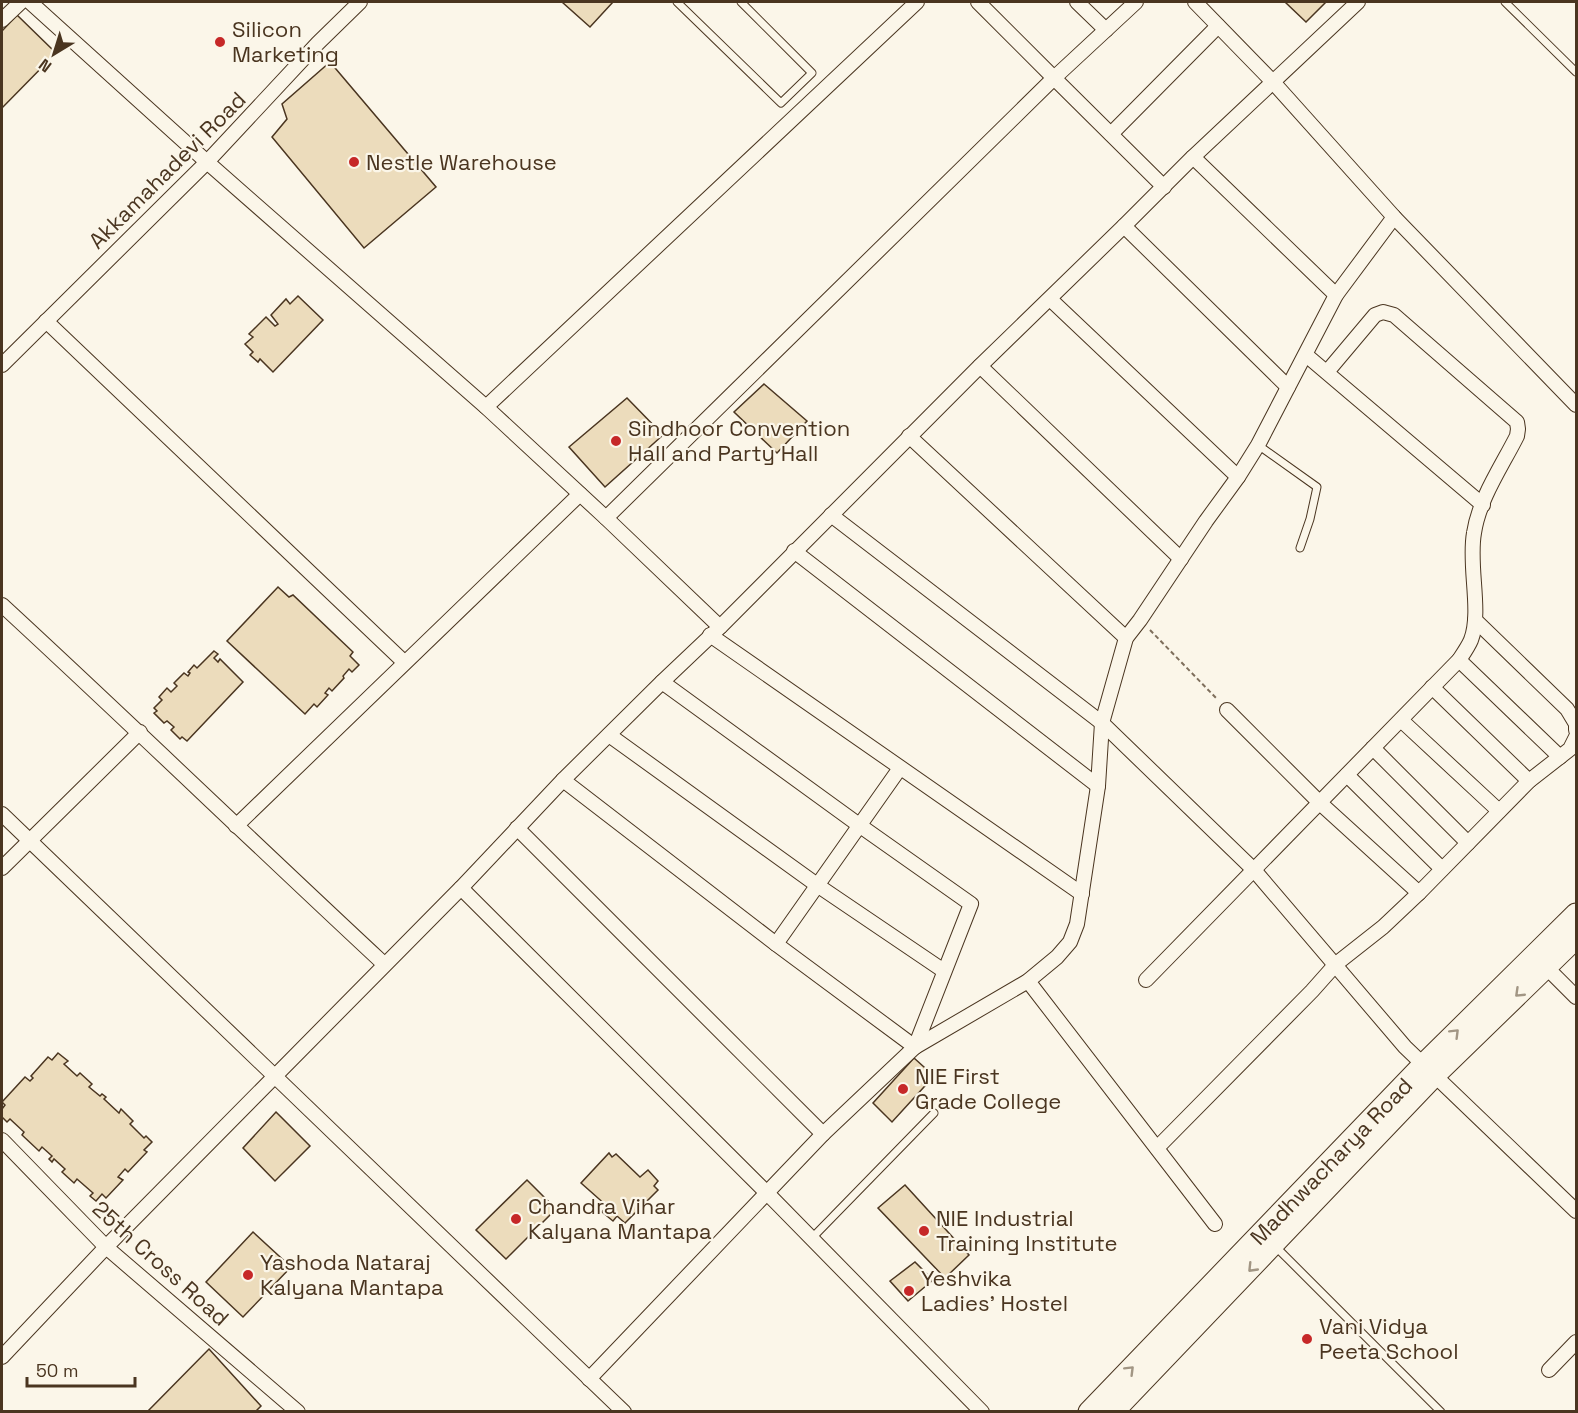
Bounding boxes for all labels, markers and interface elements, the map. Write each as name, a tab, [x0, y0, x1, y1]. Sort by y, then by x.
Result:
place label: Silicon Marketing	[232, 15, 339, 68]
north arrow	[24, 24, 84, 84]
marker: Silicon Marketing	[213, 35, 227, 49]
text: N	[34, 54, 56, 77]
street label: Akkamahadevi Road	[83, 86, 251, 254]
place label: Nestle Warehouse	[366, 148, 557, 176]
marker: Nestle Warehouse	[347, 155, 361, 169]
place label: Sindhoor Convention Hall and Party Hall	[628, 414, 850, 467]
marker: Sindhoor Convention Hall and Party Hall	[609, 434, 623, 448]
one-way arrow	[1516, 986, 1527, 997]
one-way arrow	[1447, 1029, 1458, 1040]
place label: NIE First Grade College	[915, 1062, 1061, 1115]
street label: Madhwacharya Road	[1244, 1071, 1418, 1251]
marker: NIE First Grade College	[896, 1082, 910, 1096]
place label: Chandra Vihar Kalyana Mantapa	[528, 1192, 712, 1245]
street label: 25th Cross Road	[87, 1194, 235, 1332]
place label: NIE Industrial Training Institute	[936, 1204, 1117, 1257]
marker: Chandra Vihar Kalyana Mantapa	[509, 1212, 523, 1226]
marker: NIE Industrial Training Institute	[917, 1224, 931, 1238]
place label: Yashoda Nataraj Kalyana Mantapa	[260, 1248, 444, 1301]
one-way arrow	[1248, 1261, 1259, 1272]
place label: Yeshvika Ladies' Hostel	[921, 1264, 1068, 1317]
marker: Yashoda Nataraj Kalyana Mantapa	[241, 1268, 255, 1282]
marker: Yeshvika Ladies' Hostel	[902, 1284, 916, 1298]
place label: Vani Vidya Peeta School	[1319, 1312, 1459, 1365]
marker: Vani Vidya Peeta School	[1300, 1332, 1314, 1346]
scale bar	[27, 1350, 135, 1388]
text: 50 m	[36, 1359, 78, 1382]
one-way arrow	[1123, 1366, 1134, 1377]

